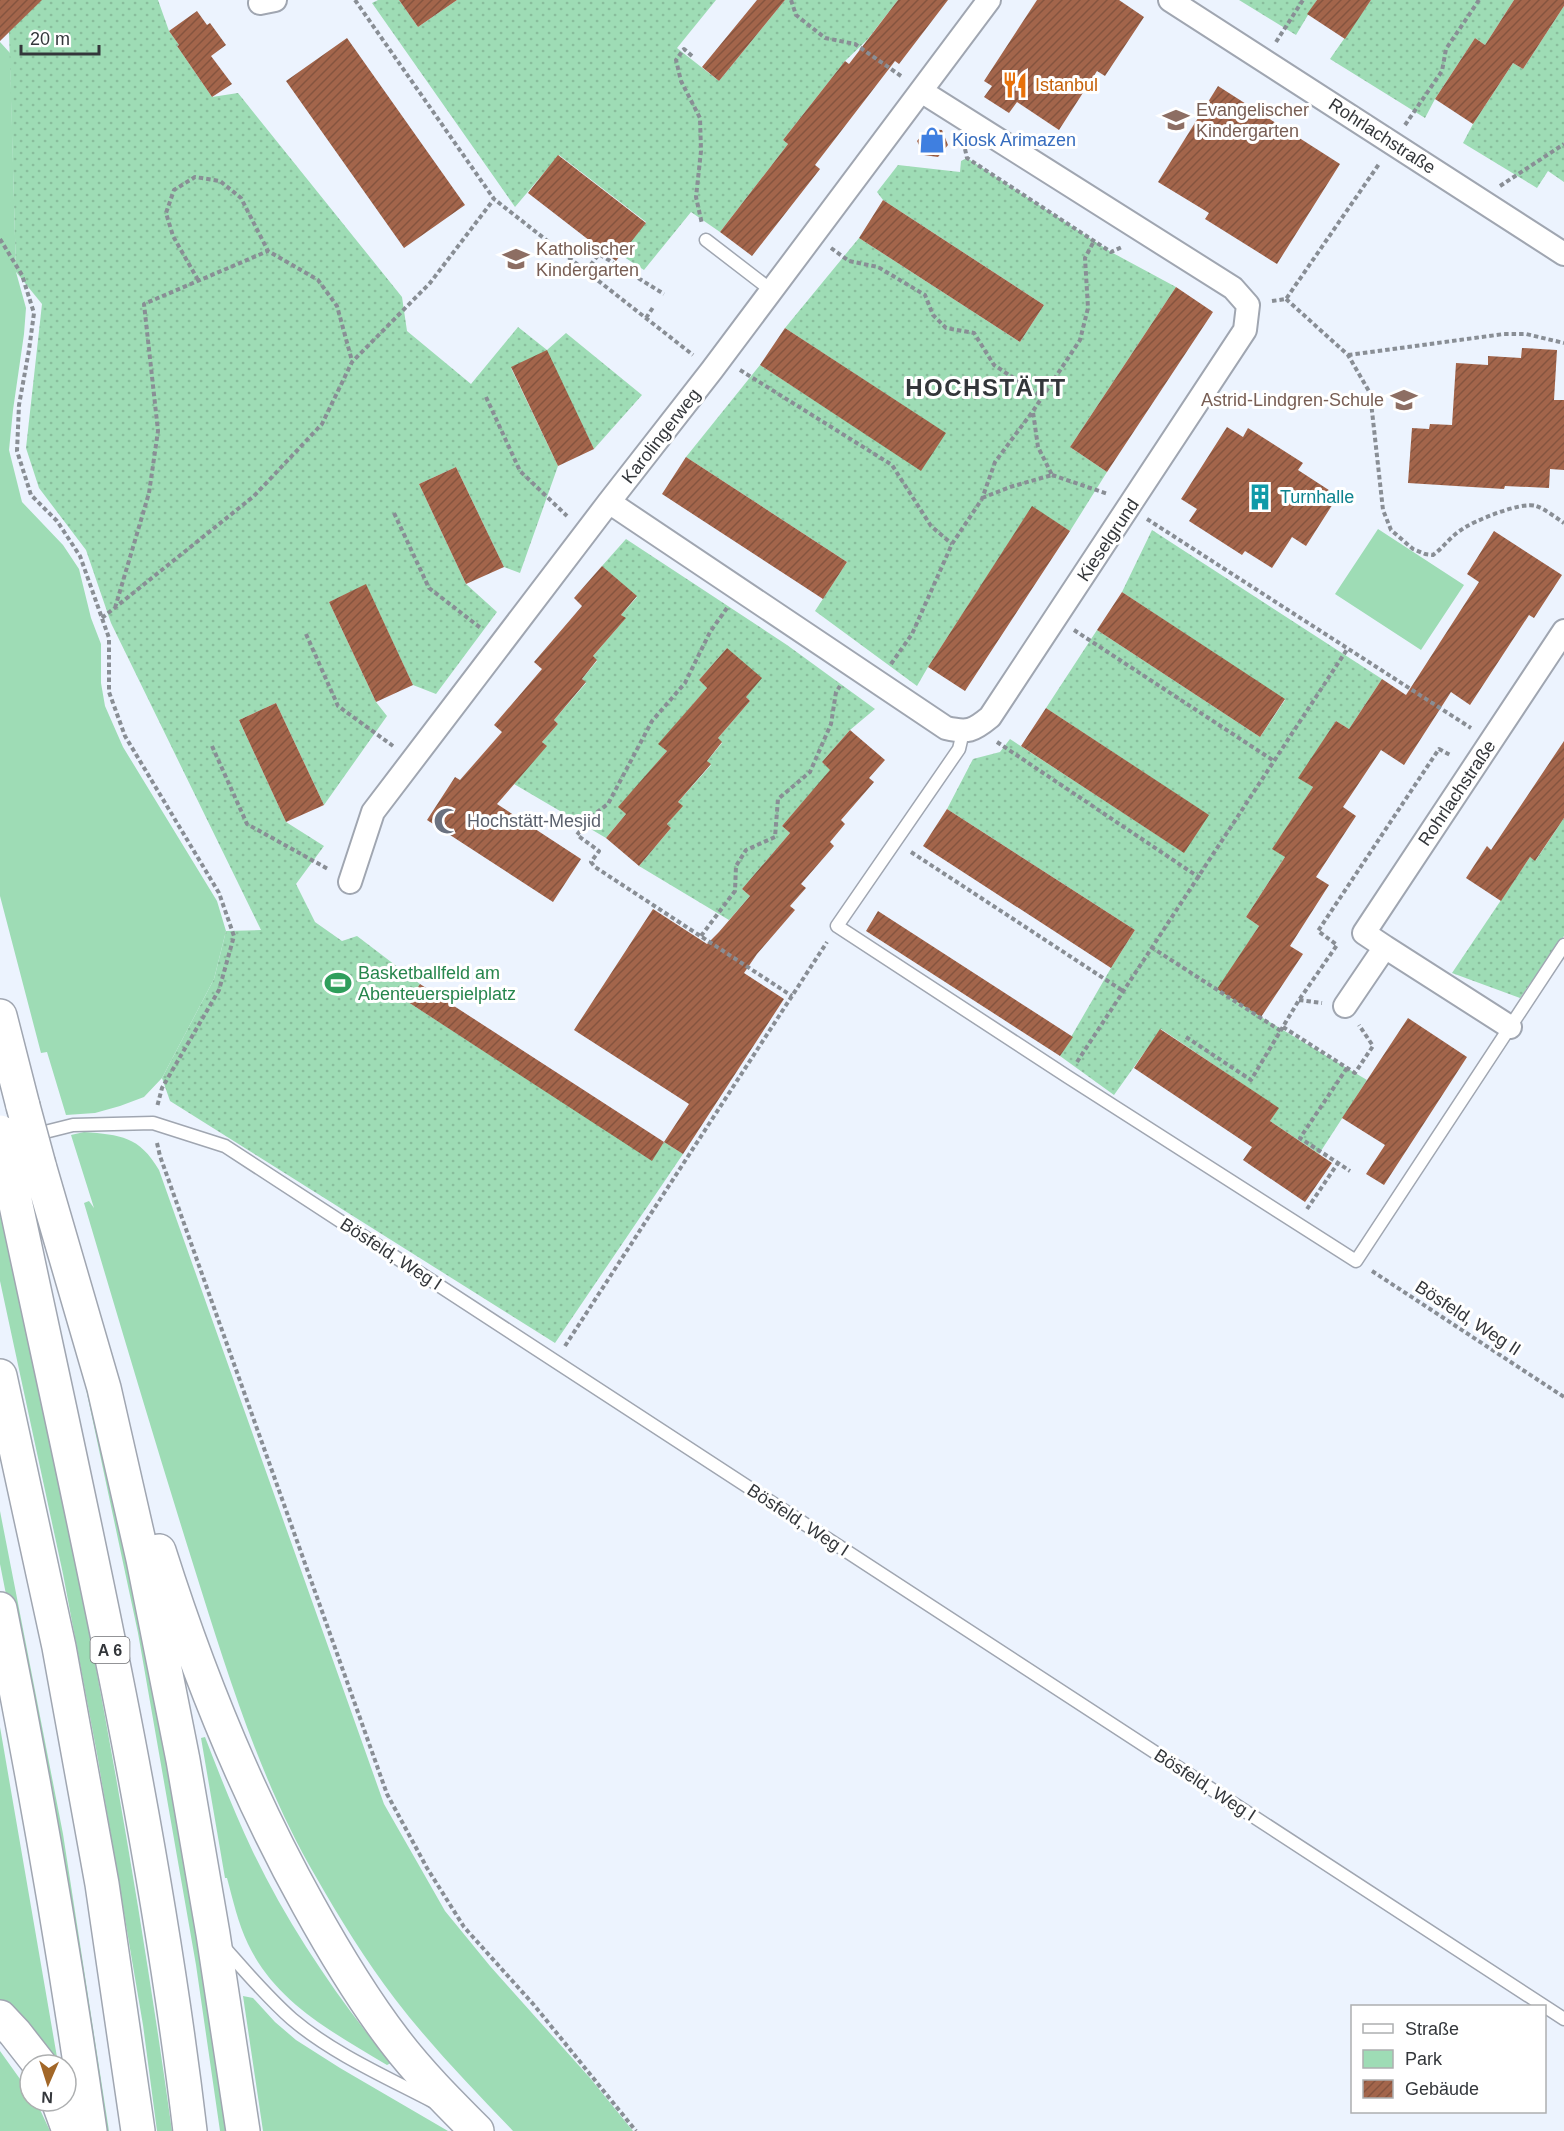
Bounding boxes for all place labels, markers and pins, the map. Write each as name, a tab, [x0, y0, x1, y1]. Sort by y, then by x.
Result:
restaurant icon: Istanbul	[1000, 70, 1030, 100]
place label: Istanbul	[1035, 75, 1098, 95]
place label: Evangelischer Kindergarten	[1196, 100, 1309, 141]
school or university icon: Evangelischer Kindergarten	[1161, 105, 1191, 135]
shop icon: Kiosk Arimazen	[917, 125, 947, 155]
place label: Kiosk Arimazen	[952, 130, 1076, 150]
place label: Katholischer Kindergarten	[536, 239, 639, 280]
school or university icon: Katholischer Kindergarten	[501, 244, 531, 274]
school or university icon: Astrid-Lindgren-Schule	[1389, 385, 1419, 415]
place label: Astrid-Lindgren-Schule	[1201, 390, 1384, 410]
building icon: Turnhalle	[1245, 482, 1275, 512]
place label: Turnhalle	[1280, 487, 1354, 507]
mosque icon: Hochstätt-Mesjid	[432, 806, 462, 836]
place label: Hochstätt-Mesjid	[467, 811, 601, 831]
place label: Basketballfeld am Abenteuerspielplatz	[358, 963, 516, 1004]
sports icon: Basketballfeld am Abenteuerspielplatz	[323, 968, 353, 998]

